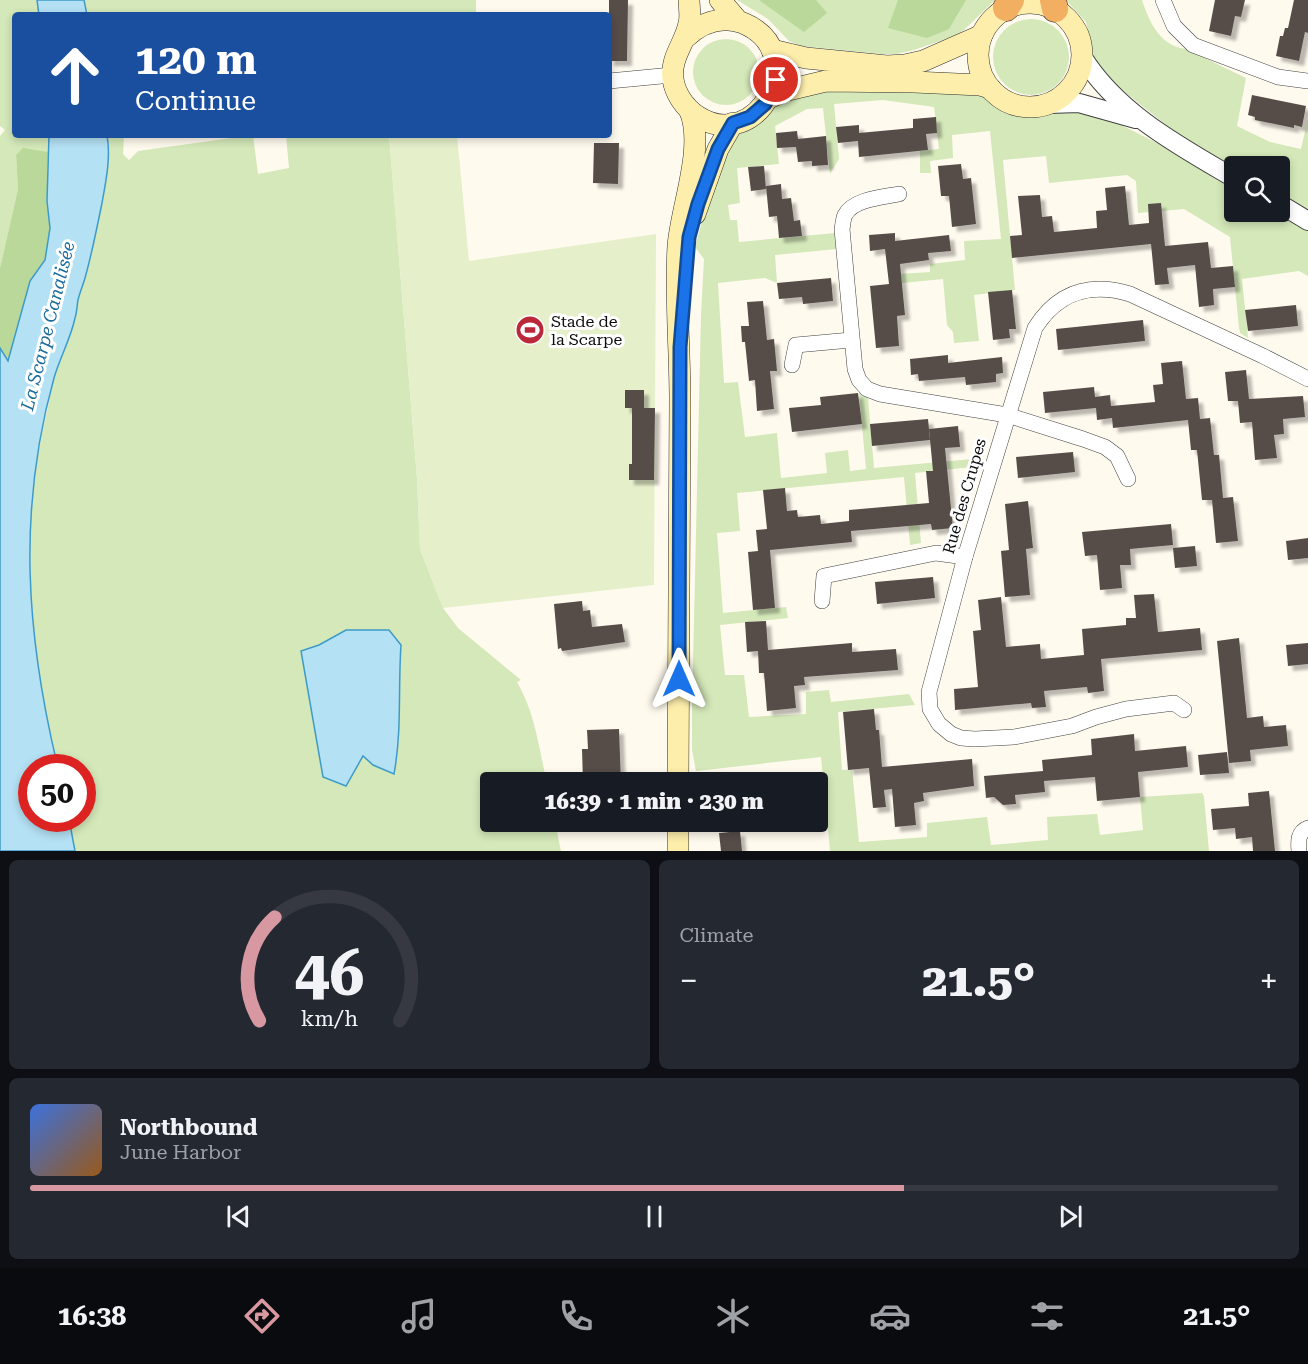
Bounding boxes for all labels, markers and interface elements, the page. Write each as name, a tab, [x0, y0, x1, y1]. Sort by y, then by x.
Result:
text: 120 m	[135, 35, 257, 84]
icon: ahead	[36, 36, 114, 114]
pin	[750, 54, 801, 105]
icon: arrive	[759, 63, 792, 96]
text: Continue	[135, 85, 256, 117]
map controls	[1224, 156, 1290, 222]
button: search	[1224, 156, 1290, 222]
water label: La Scarpe Canalisée	[16, 239, 79, 413]
place label: Stade de la Scarpe	[551, 312, 623, 349]
sports icon: Stade de la Scarpe	[514, 314, 546, 346]
street label: Rue des Crupes	[939, 436, 990, 556]
position arrow	[647, 647, 711, 711]
speed limit sign: 50	[18, 754, 96, 832]
text: 16:39 · 1 min · 230 m	[544, 789, 764, 814]
text: Climate	[680, 923, 754, 947]
text: 46	[294, 937, 364, 1010]
text: 21.5°	[922, 954, 1035, 1007]
text: −	[680, 961, 698, 1000]
text: +	[1260, 961, 1278, 1000]
text: km/h	[301, 1007, 358, 1032]
text: Northbound	[120, 1115, 258, 1140]
text: June Harbor	[120, 1140, 241, 1164]
icon: previous	[222, 1200, 255, 1233]
icon: pause	[638, 1200, 671, 1233]
icon: next	[1054, 1200, 1087, 1233]
icon: directions	[241, 1295, 283, 1337]
icon: music	[398, 1295, 440, 1337]
icon: phone	[555, 1295, 597, 1337]
icon: climate	[712, 1295, 754, 1337]
icon: car	[869, 1295, 911, 1337]
icon: filters	[1026, 1295, 1068, 1337]
text: 16:38	[57, 1300, 126, 1332]
text: 21.5°	[1183, 1300, 1251, 1332]

